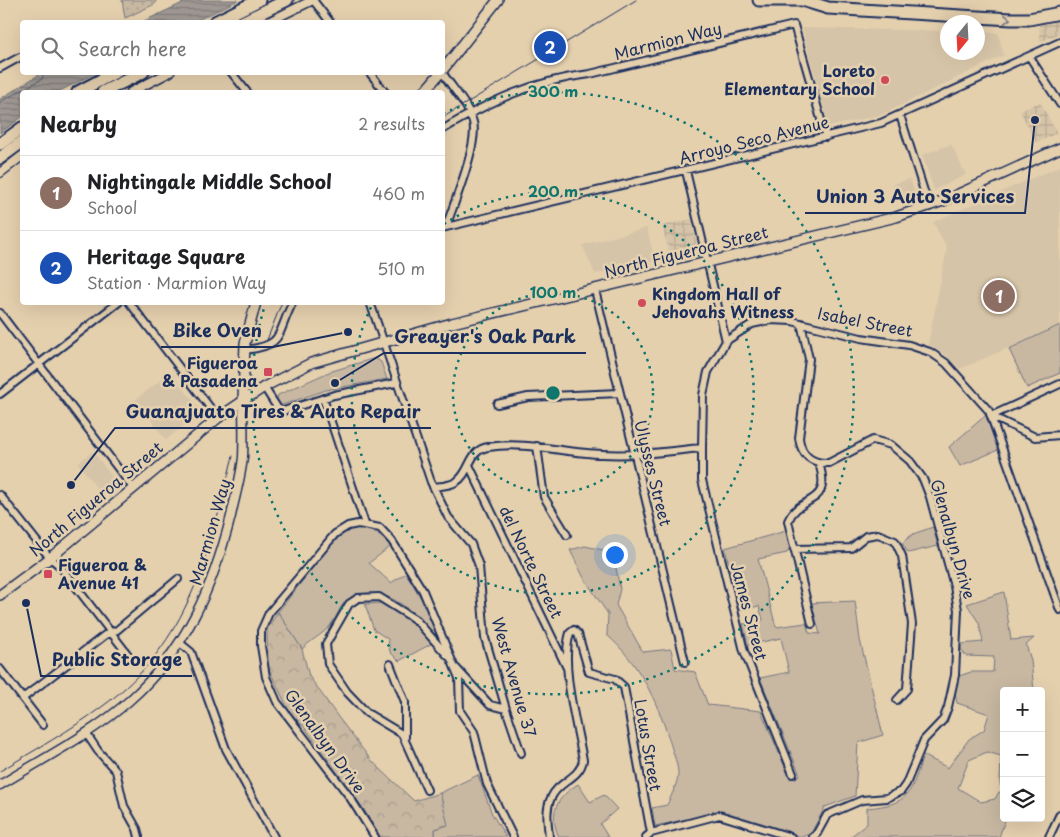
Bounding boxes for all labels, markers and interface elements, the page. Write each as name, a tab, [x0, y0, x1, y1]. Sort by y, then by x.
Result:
one-way arrow	[1003, 13, 1011, 24]
street label: Marmion Way	[611, 15, 724, 65]
north arrow	[940, 15, 985, 60]
search box	[20, 20, 445, 75]
pin: 2	[534, 28, 566, 66]
icon: search	[38, 34, 66, 62]
text: Search here	[78, 34, 187, 62]
place label: Loreto Elementary School	[724, 58, 875, 100]
marker: Loreto Elementary School	[879, 74, 891, 86]
text: 300 m	[528, 79, 578, 102]
text: Nearby	[40, 107, 117, 139]
street label: Arroyo Seco Avenue	[676, 109, 832, 169]
text: 2 results	[358, 111, 425, 135]
text: Nightingale Middle School	[87, 167, 332, 195]
text: 200 m	[528, 179, 578, 202]
callout: Union 3 Auto Services	[805, 180, 1025, 213]
text: 1	[52, 181, 60, 205]
text: 460 m	[373, 181, 425, 205]
text: Union 3 Auto Services	[816, 182, 1015, 209]
text: School	[87, 195, 137, 219]
street label: North Figueroa Street	[601, 219, 771, 283]
text: Heritage Square	[87, 242, 245, 270]
text: 2	[50, 256, 62, 280]
text: 510 m	[377, 256, 425, 280]
text: Station · Marmion Way	[87, 270, 266, 294]
pin: 1	[983, 277, 1015, 315]
text: 100 m	[530, 280, 576, 303]
place label: Kingdom Hall of Jehovahs Witness	[652, 281, 794, 323]
marker: Kingdom Hall of Jehovahs Witness	[636, 297, 648, 309]
street label: Isabel Street	[816, 300, 915, 342]
callout: Bike Oven	[161, 314, 273, 347]
text: Bike Oven	[172, 316, 262, 343]
callout: Greayer's Oak Park	[384, 320, 586, 353]
text: Greayer's Oak Park	[394, 322, 576, 349]
place label: Figueroa & Pasadena	[162, 350, 258, 392]
marker: Figueroa & Pasadena	[262, 366, 274, 378]
centre of rings	[544, 384, 562, 402]
callout: Guanajuato Tires & Auto Repair	[115, 395, 431, 428]
text: Guanajuato Tires & Auto Repair	[125, 397, 421, 424]
street label: Ulysses Street	[629, 417, 679, 529]
street label: North Figueroa Street	[23, 435, 168, 561]
street label: Marmion Way	[182, 475, 236, 588]
street label: Glenalbyn Drive	[925, 476, 983, 601]
street label: del Norte Street	[494, 501, 570, 622]
your location	[602, 542, 628, 568]
place label: Figueroa & Avenue 41	[57, 552, 147, 594]
street label: James Street	[725, 559, 775, 663]
marker: Figueroa & Avenue 41	[42, 568, 54, 580]
street label: West Avenue 37	[486, 614, 544, 740]
callout: Public Storage	[41, 643, 192, 676]
text: Public Storage	[52, 645, 182, 672]
street label: Glenalbyn Drive	[280, 683, 372, 797]
map controls	[1000, 687, 1045, 822]
button: +	[1000, 687, 1045, 732]
street label: Lotus Street	[629, 697, 669, 793]
button: −	[1000, 732, 1045, 777]
button: layers	[1000, 777, 1045, 822]

